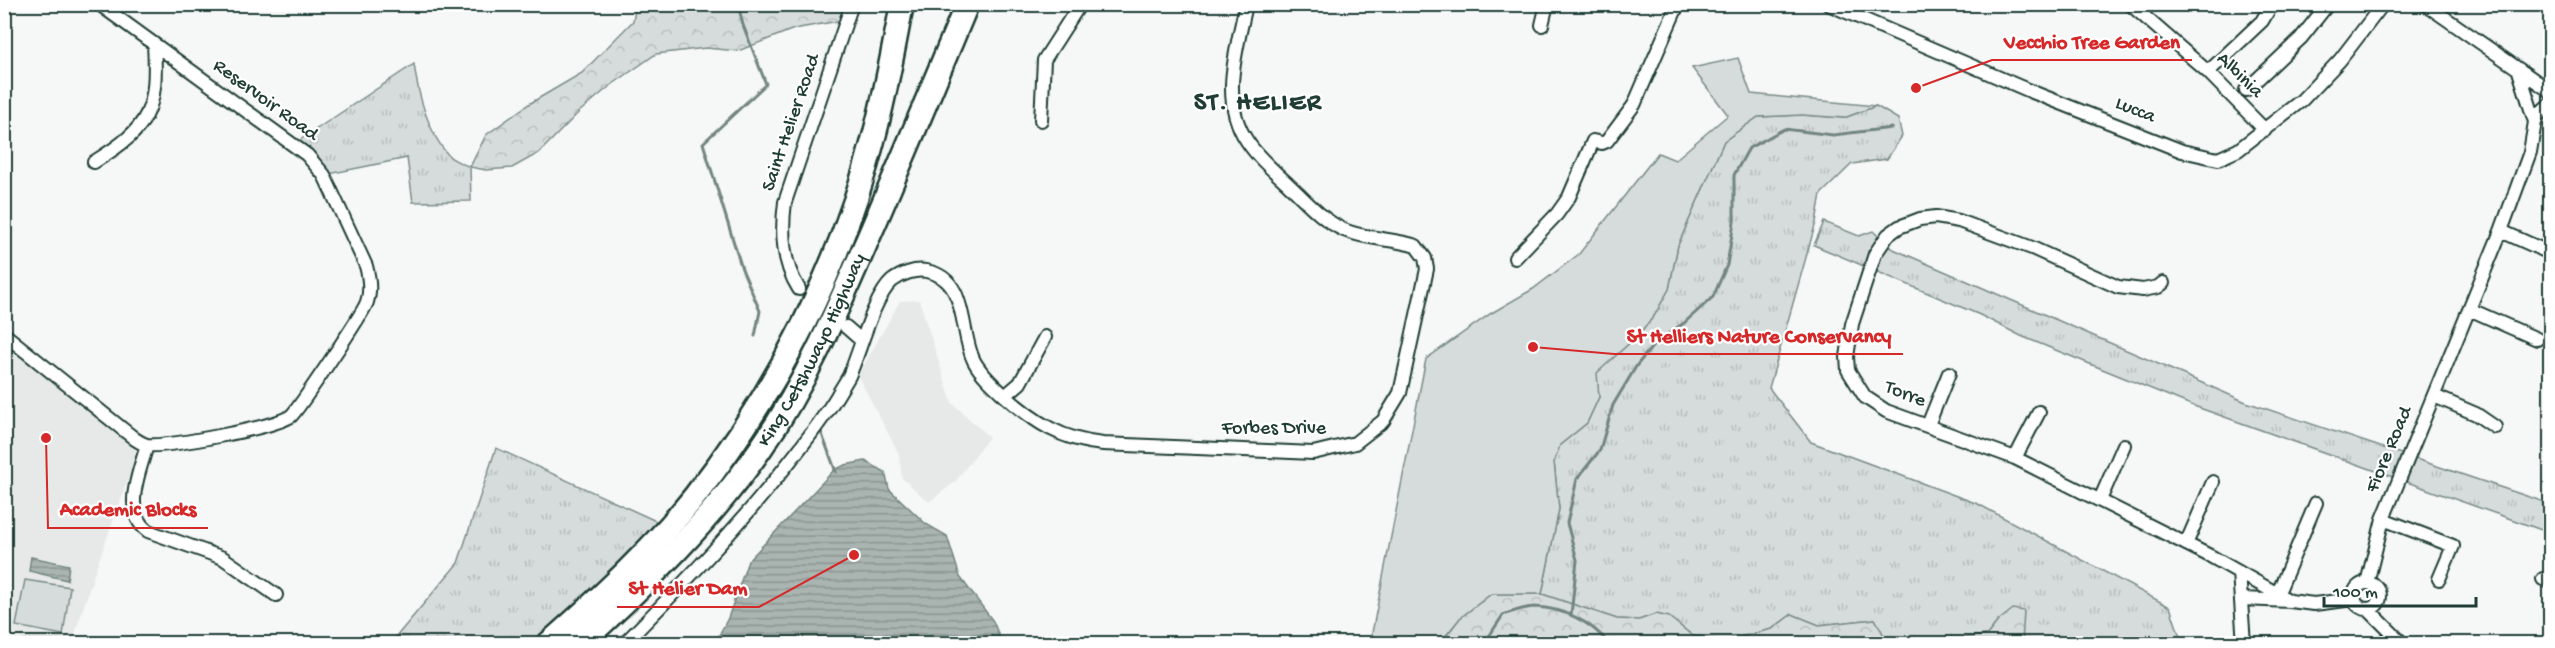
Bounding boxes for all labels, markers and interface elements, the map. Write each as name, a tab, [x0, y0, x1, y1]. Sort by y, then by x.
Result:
callout: Vecchio Tree Garden	[1992, 21, 2192, 60]
text: Vecchio Tree Garden	[2003, 32, 2181, 57]
street label: Albinia	[2211, 48, 2268, 104]
street label: Saint Helier Road	[758, 49, 827, 195]
street label: Reservoir Road	[208, 55, 324, 148]
district label: ST. HELIER	[1194, 89, 1322, 120]
street label: Lucca	[2111, 93, 2159, 130]
street label: King Cetshwayo Highway	[753, 250, 872, 452]
callout: St Helliers Nature Conservancy	[1614, 315, 1903, 354]
text: St Helliers Nature Conservancy	[1627, 326, 1892, 351]
street label: Torre	[1880, 376, 1930, 414]
street label: Fiore Road	[2361, 402, 2419, 497]
street label: Forbes Drive	[1221, 418, 1327, 441]
callout: Academic Blocks	[48, 489, 208, 528]
text: Academic Blocks	[59, 499, 197, 524]
callout: St Helier Dam	[617, 568, 759, 607]
scale bar	[2324, 570, 2476, 608]
text: St Helier Dam	[629, 578, 747, 603]
text: 100 m	[2332, 583, 2378, 604]

